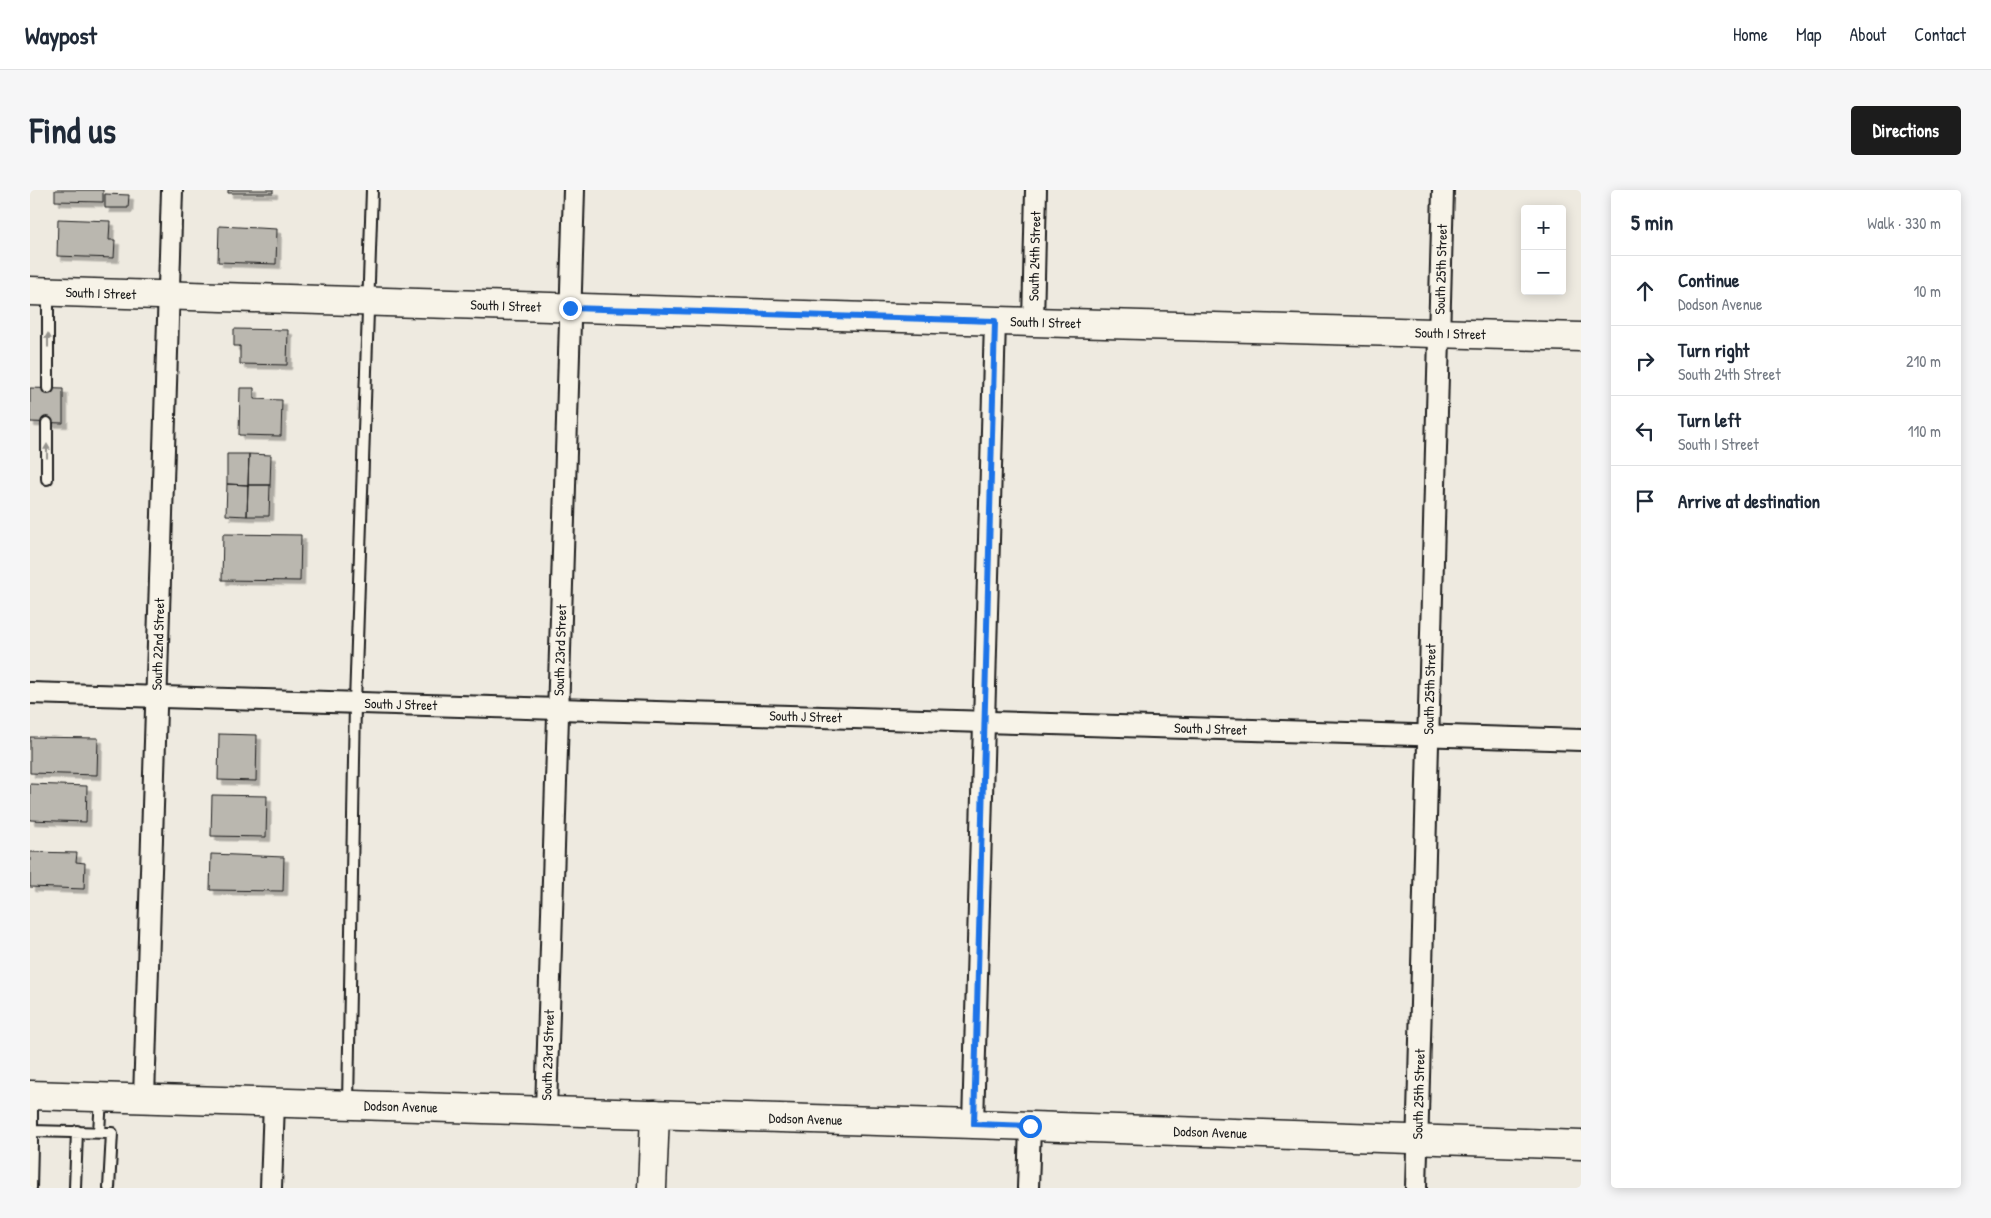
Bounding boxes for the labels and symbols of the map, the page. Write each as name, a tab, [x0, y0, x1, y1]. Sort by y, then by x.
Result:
street label: South 24th Street	[1023, 211, 1045, 301]
street label: South 25th Street	[1430, 224, 1451, 315]
street label: South I Street	[65, 282, 137, 303]
street label: South I Street	[470, 295, 542, 316]
route end	[559, 297, 582, 320]
street label: South I Street	[1010, 311, 1081, 332]
street label: South I Street	[1415, 322, 1486, 343]
one-way arrow	[44, 332, 52, 348]
one-way arrow	[43, 443, 51, 459]
street label: South 22nd Street	[147, 598, 168, 691]
street label: South 23rd Street	[549, 604, 570, 696]
street label: South 25th Street	[1418, 643, 1440, 735]
street label: South J Street	[364, 693, 438, 714]
street label: South J Street	[769, 705, 842, 727]
street label: South J Street	[1174, 718, 1247, 739]
street label: South 23rd Street	[536, 1009, 558, 1101]
street label: South 25th Street	[1407, 1048, 1429, 1140]
street label: Dodson Avenue	[364, 1095, 439, 1117]
street label: Dodson Avenue	[768, 1108, 843, 1129]
route start	[1019, 1115, 1042, 1138]
street label: Dodson Avenue	[1173, 1121, 1248, 1142]

